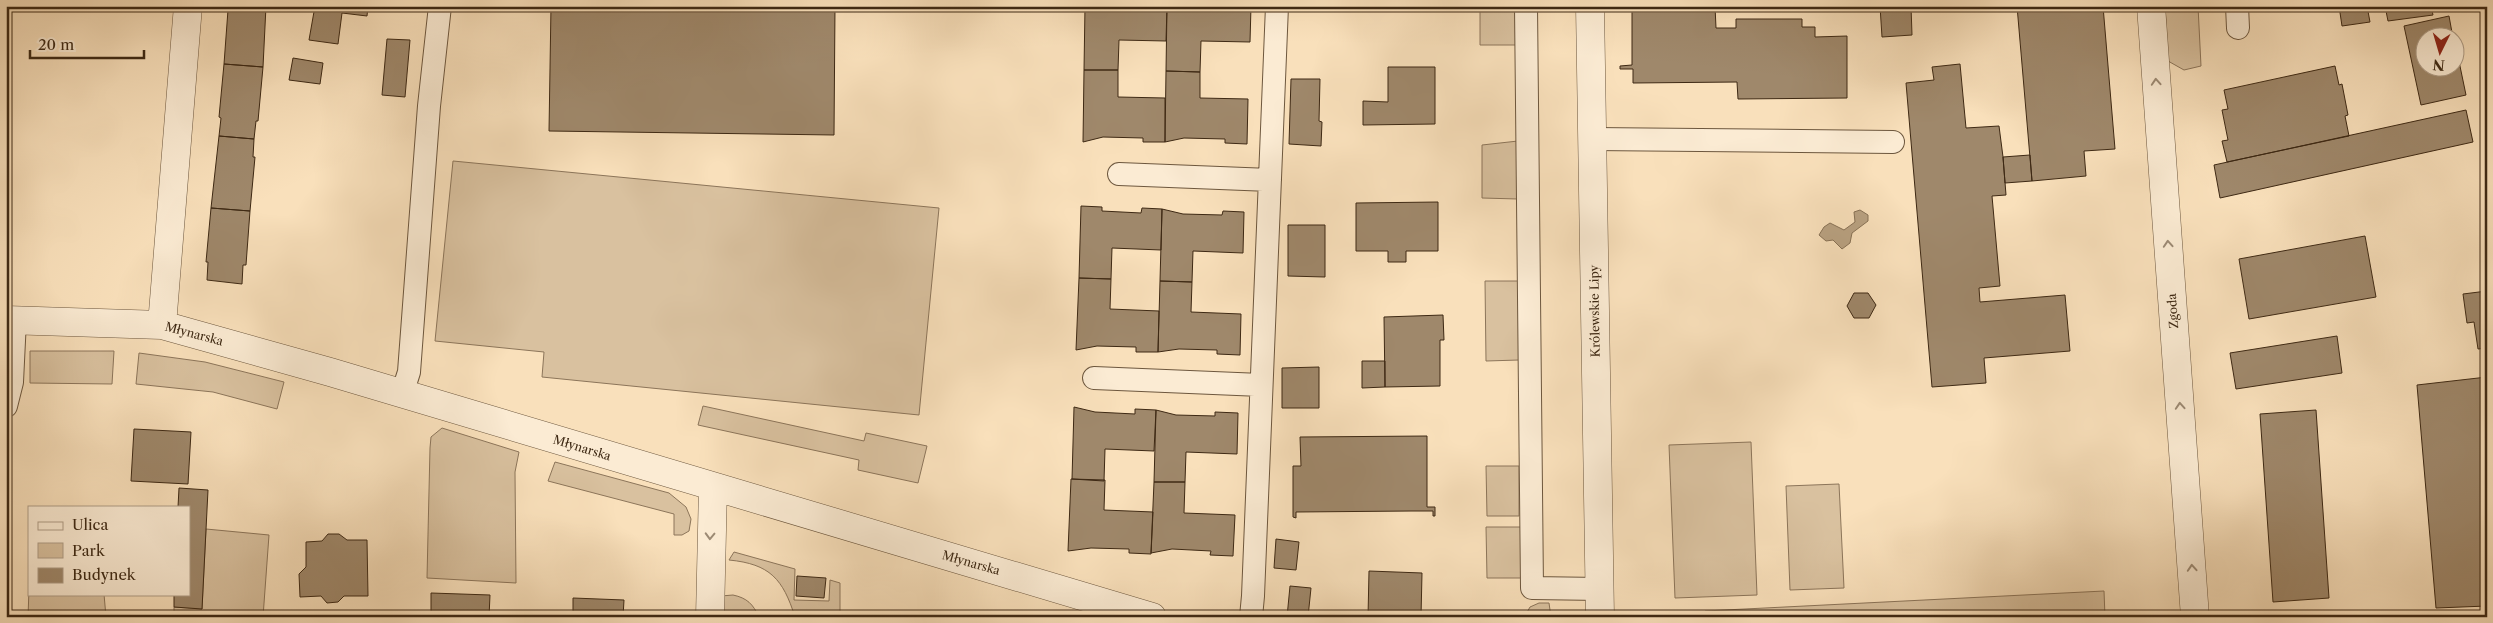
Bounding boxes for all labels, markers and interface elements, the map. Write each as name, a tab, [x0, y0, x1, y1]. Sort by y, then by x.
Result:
scale bar	[30, 28, 144, 60]
north arrow	[2416, 28, 2466, 78]
text: 20 m	[38, 35, 74, 54]
text: N	[2432, 55, 2446, 74]
one-way arrow	[2151, 78, 2162, 86]
one-way arrow	[2163, 240, 2174, 248]
street label: Królewskie Lipy	[1586, 264, 1603, 357]
street label: Zgoda	[2164, 292, 2181, 329]
street label: Młynarska	[163, 319, 226, 349]
one-way arrow	[2175, 402, 2186, 410]
street label: Młynarska	[551, 432, 613, 464]
legend	[28, 506, 190, 596]
text: Ulica	[72, 515, 108, 534]
one-way arrow	[705, 532, 716, 540]
text: Park	[72, 541, 106, 560]
street label: Młynarska	[940, 547, 1002, 578]
one-way arrow	[2186, 564, 2197, 572]
text: Budynek	[72, 565, 137, 584]

